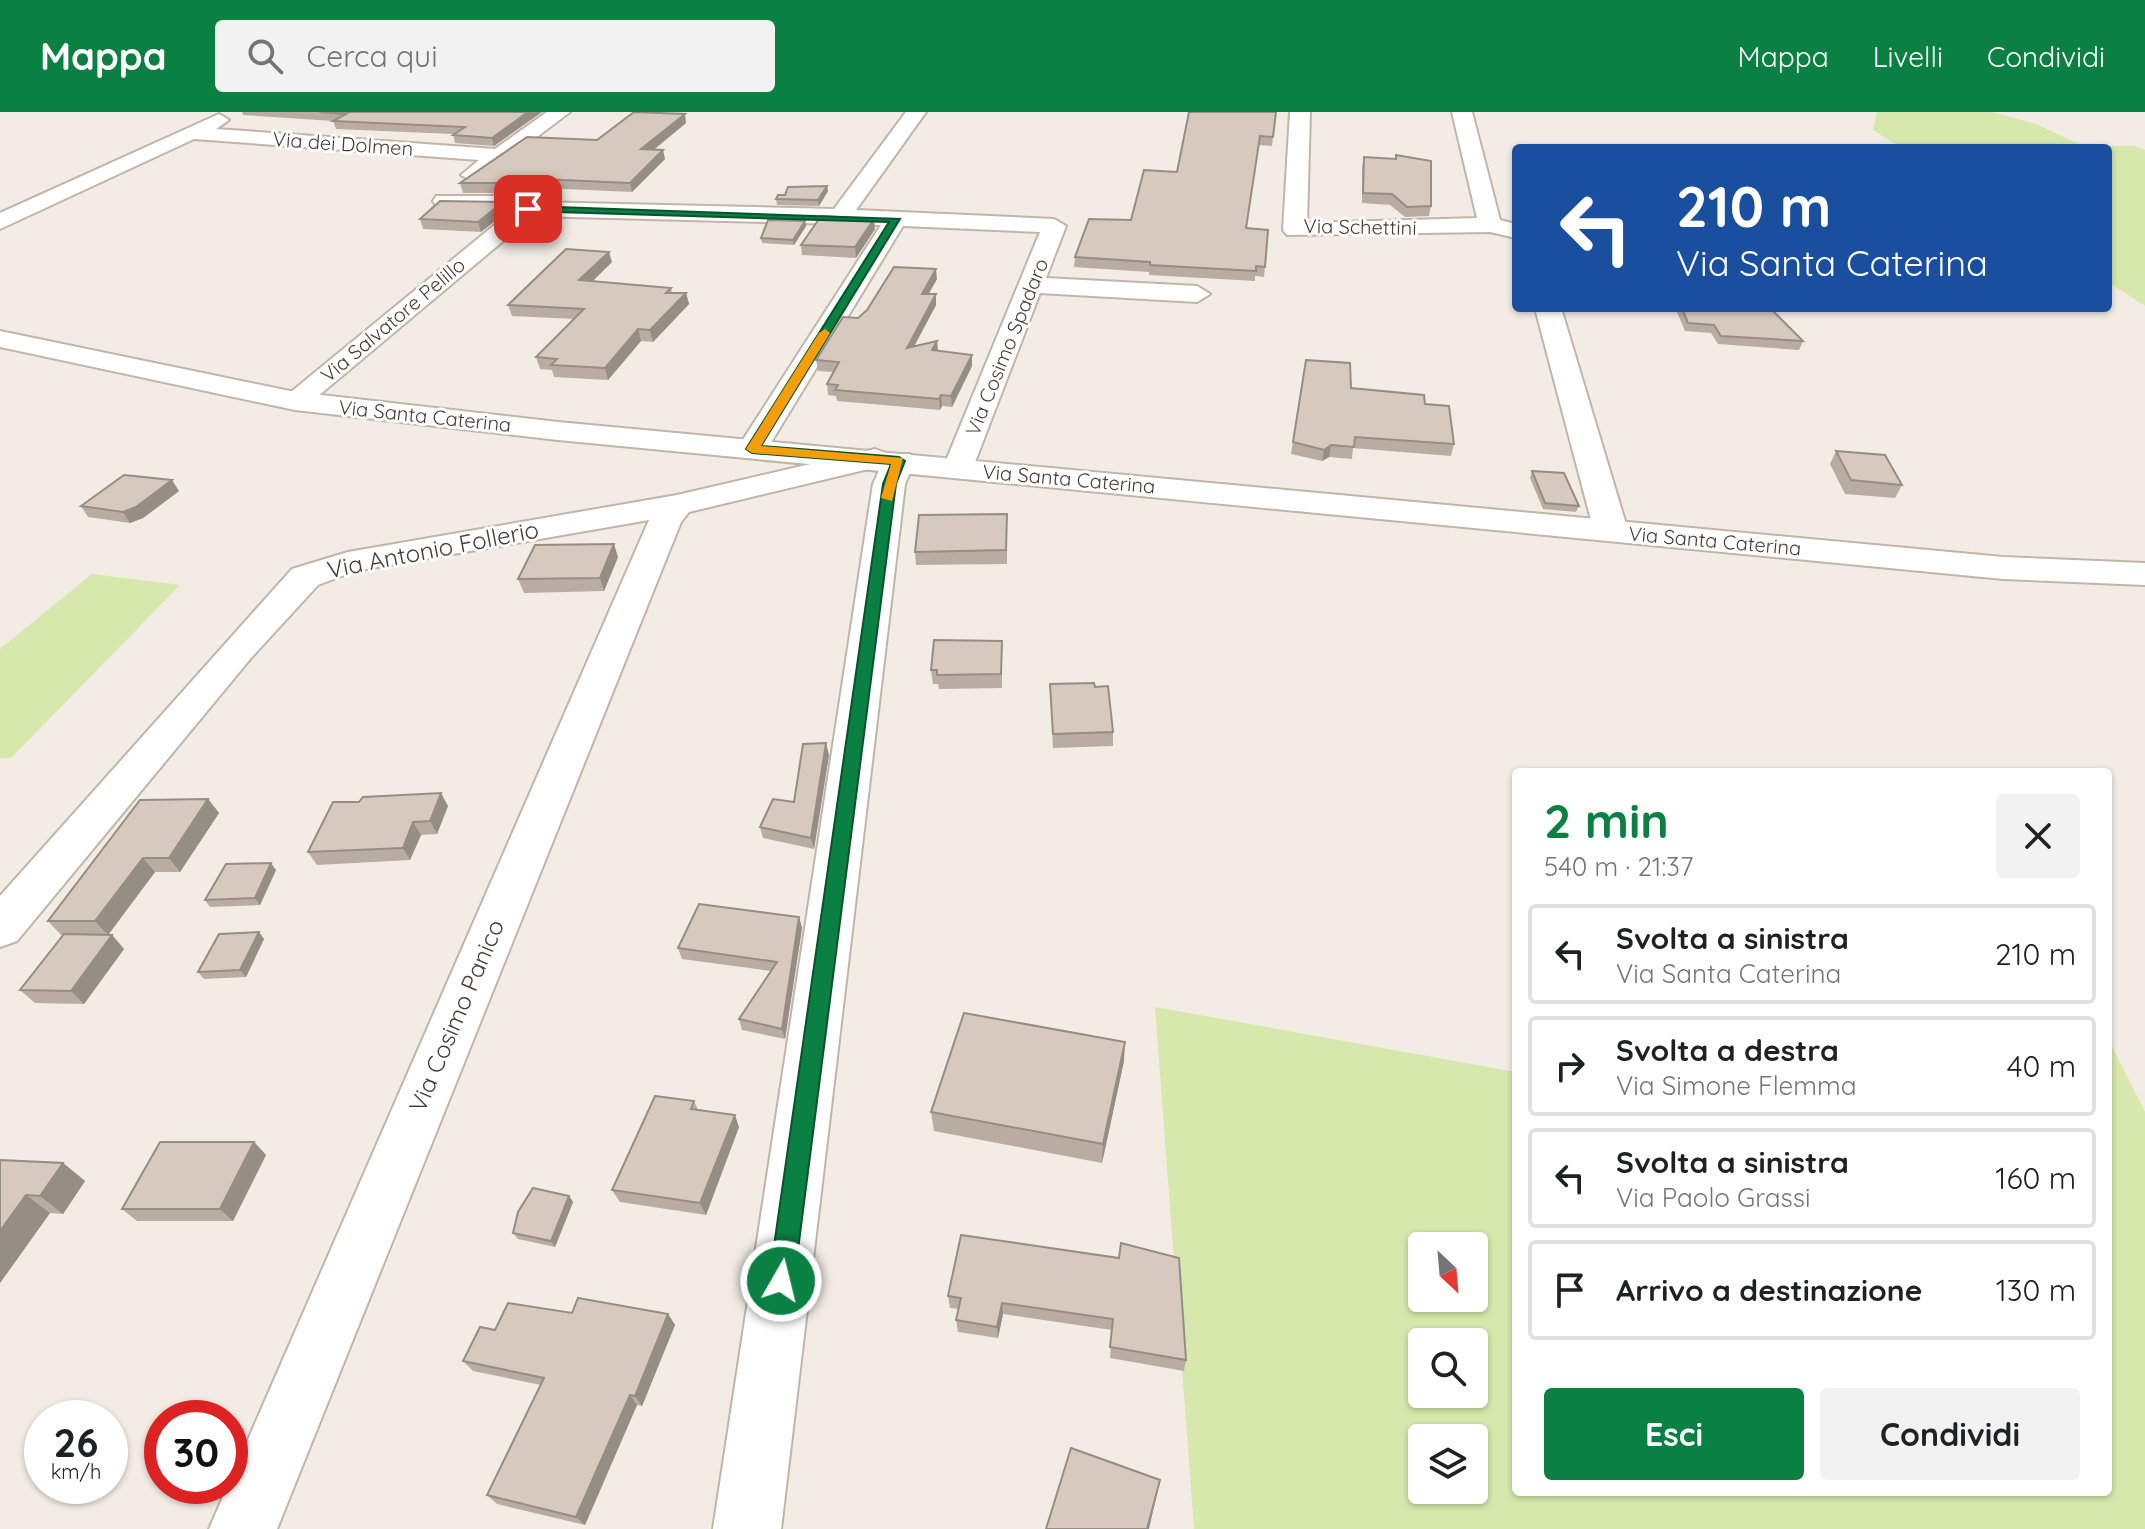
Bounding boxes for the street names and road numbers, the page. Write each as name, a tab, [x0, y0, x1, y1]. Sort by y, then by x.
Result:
street label: Via dei Dolmen	[272, 126, 414, 161]
street label: Via Schettini	[1303, 213, 1417, 240]
street label: Via Salvatore Pelillo	[315, 252, 470, 387]
street label: Via Cosimo Spadaro	[960, 255, 1053, 439]
street label: Via Santa Caterina	[338, 394, 513, 437]
street label: Via Santa Caterina	[982, 458, 1156, 499]
street label: Via Antonio Follerio	[324, 514, 541, 584]
street label: Via Santa Caterina	[1628, 520, 1802, 561]
street label: Via Cosimo Panico	[402, 915, 510, 1116]

